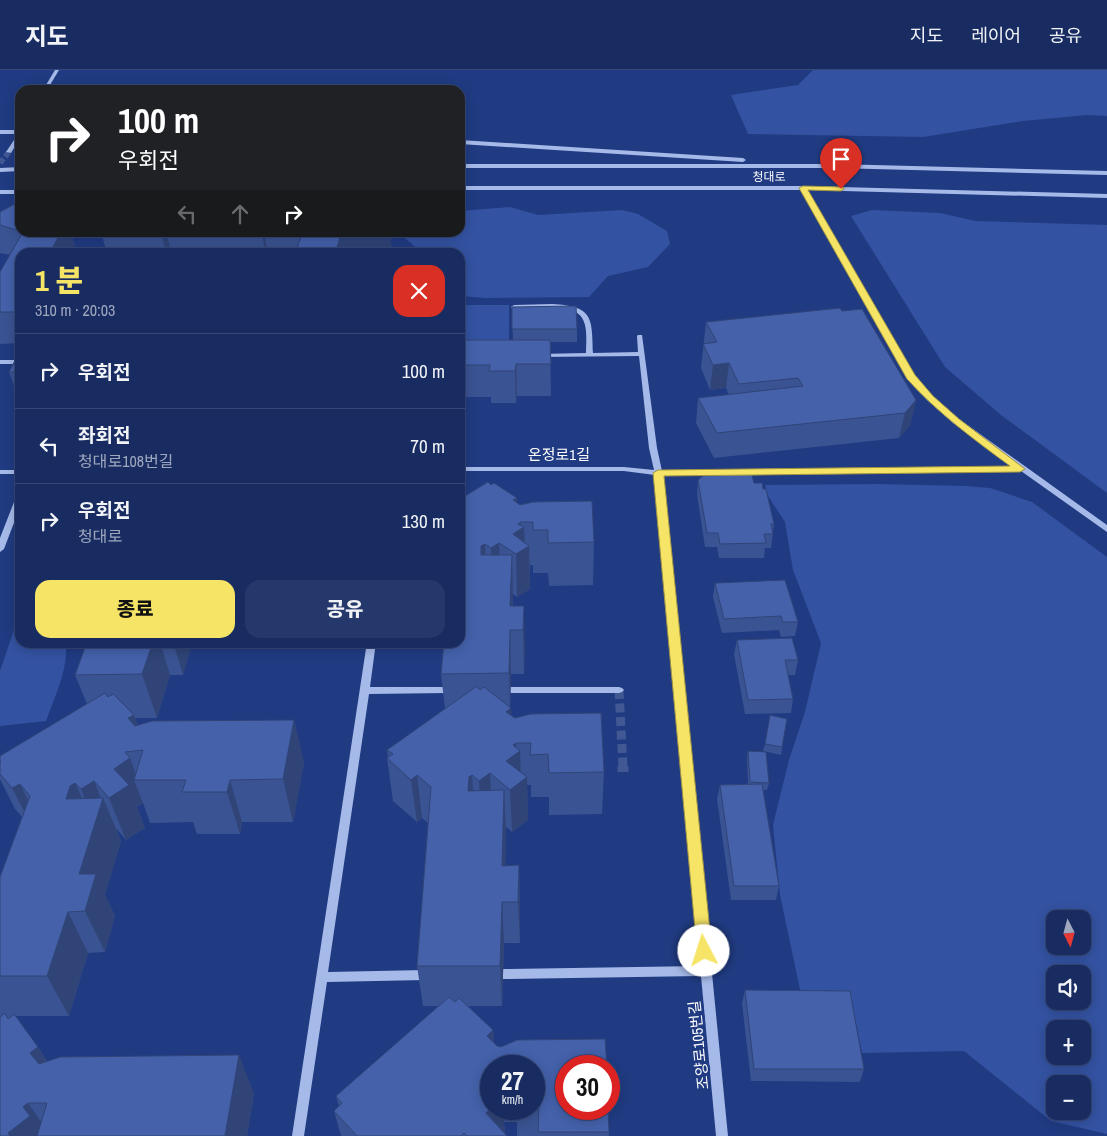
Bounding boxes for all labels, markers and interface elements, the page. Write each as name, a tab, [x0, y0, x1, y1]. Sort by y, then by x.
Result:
text: 지도	[25, 20, 69, 52]
text: 지도	[910, 23, 943, 48]
text: 레이어	[971, 23, 1021, 48]
text: 공유	[1049, 23, 1082, 48]
text: 100 m	[118, 97, 199, 144]
icon: right	[35, 105, 100, 170]
pin	[820, 138, 862, 189]
text: 우회전	[118, 145, 179, 175]
icon: arrive	[827, 145, 855, 173]
street label: 청대로	[752, 169, 786, 185]
icon: left	[173, 200, 201, 228]
icon: ahead	[226, 200, 254, 228]
icon: right	[279, 200, 307, 228]
text: 1 분	[35, 260, 83, 300]
button: close	[393, 265, 445, 317]
text: 310 m · 20:03	[35, 299, 115, 321]
icon: right	[35, 357, 63, 385]
text: 100 m	[402, 358, 445, 384]
text: 우회전	[78, 359, 130, 385]
text: 좌회전	[78, 422, 130, 448]
icon: left	[35, 432, 63, 460]
text: 70 m	[410, 433, 445, 459]
street label: 온정로1길	[528, 444, 590, 465]
text: 청대로108번길	[78, 450, 174, 472]
text: 우회전	[78, 497, 130, 523]
icon: right	[35, 507, 63, 535]
text: 130 m	[402, 508, 445, 534]
text: 청대로	[78, 525, 122, 547]
button: 종료	[35, 580, 235, 638]
button: 공유	[245, 580, 445, 638]
north arrow	[1046, 910, 1091, 955]
map controls	[1046, 910, 1091, 1120]
position arrow	[677, 924, 729, 976]
button: sound	[1046, 965, 1091, 1010]
street label: 조양로105번길	[683, 999, 714, 1091]
button: +	[1046, 1020, 1091, 1065]
speed limit sign: 30	[555, 1055, 620, 1120]
text: 27	[501, 1064, 524, 1098]
button: −	[1046, 1075, 1091, 1120]
text: km/h	[502, 1092, 523, 1108]

